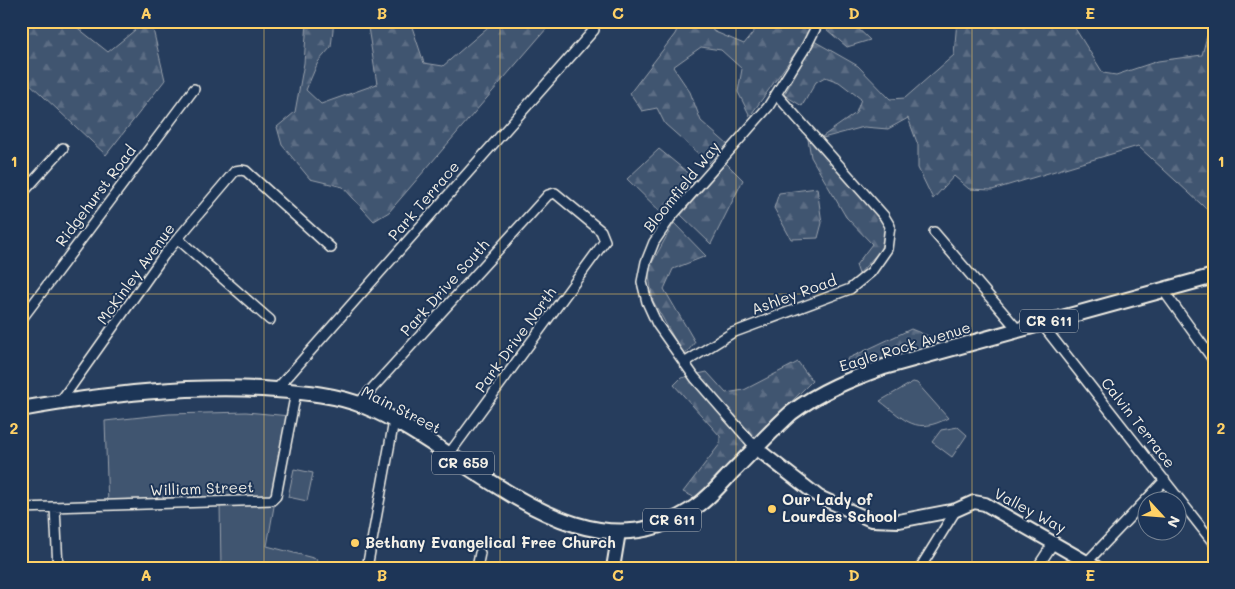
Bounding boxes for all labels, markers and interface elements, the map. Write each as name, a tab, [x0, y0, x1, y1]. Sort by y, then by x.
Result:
text: A	[140, 2, 152, 23]
text: B	[377, 2, 387, 23]
text: C	[612, 2, 624, 23]
text: D	[848, 2, 860, 23]
text: E	[1085, 2, 1095, 23]
street label: Bloomfield Way	[639, 137, 724, 236]
street label: Ridgehurst Road	[51, 141, 140, 250]
text: 1	[10, 150, 18, 171]
text: 1	[1217, 150, 1225, 171]
street label: Park Terrace	[383, 156, 463, 244]
street label: McKinley Avenue	[92, 219, 179, 328]
street label: Park Drive South	[395, 235, 493, 340]
street label: Ashley Road	[748, 269, 839, 319]
street label: Park Drive North	[470, 283, 560, 396]
road number: CR 611	[1020, 310, 1078, 332]
street label: Eagle Rock Avenue	[837, 317, 973, 376]
street label: Calvin Terrace	[1097, 373, 1180, 472]
street label: Main Street	[358, 381, 445, 438]
text: 2	[10, 417, 19, 438]
text: 2	[1217, 417, 1226, 438]
road number: CR 659	[432, 452, 494, 474]
street label: William Street	[150, 476, 254, 500]
street label: Valley Way	[991, 483, 1070, 538]
place label: Our Lady of Lourdes School	[782, 489, 897, 526]
north arrow	[1138, 492, 1188, 542]
marker: Our Lady of Lourdes School	[766, 503, 778, 515]
road number: CR 611	[643, 508, 701, 532]
text: N	[1163, 513, 1185, 531]
place label: Bethany Evangelical Free Church	[365, 532, 616, 552]
marker: Bethany Evangelical Free Church	[349, 537, 361, 549]
text: A	[140, 564, 152, 585]
text: B	[377, 564, 387, 585]
text: C	[612, 564, 624, 585]
text: D	[848, 564, 860, 585]
text: E	[1085, 564, 1095, 585]

